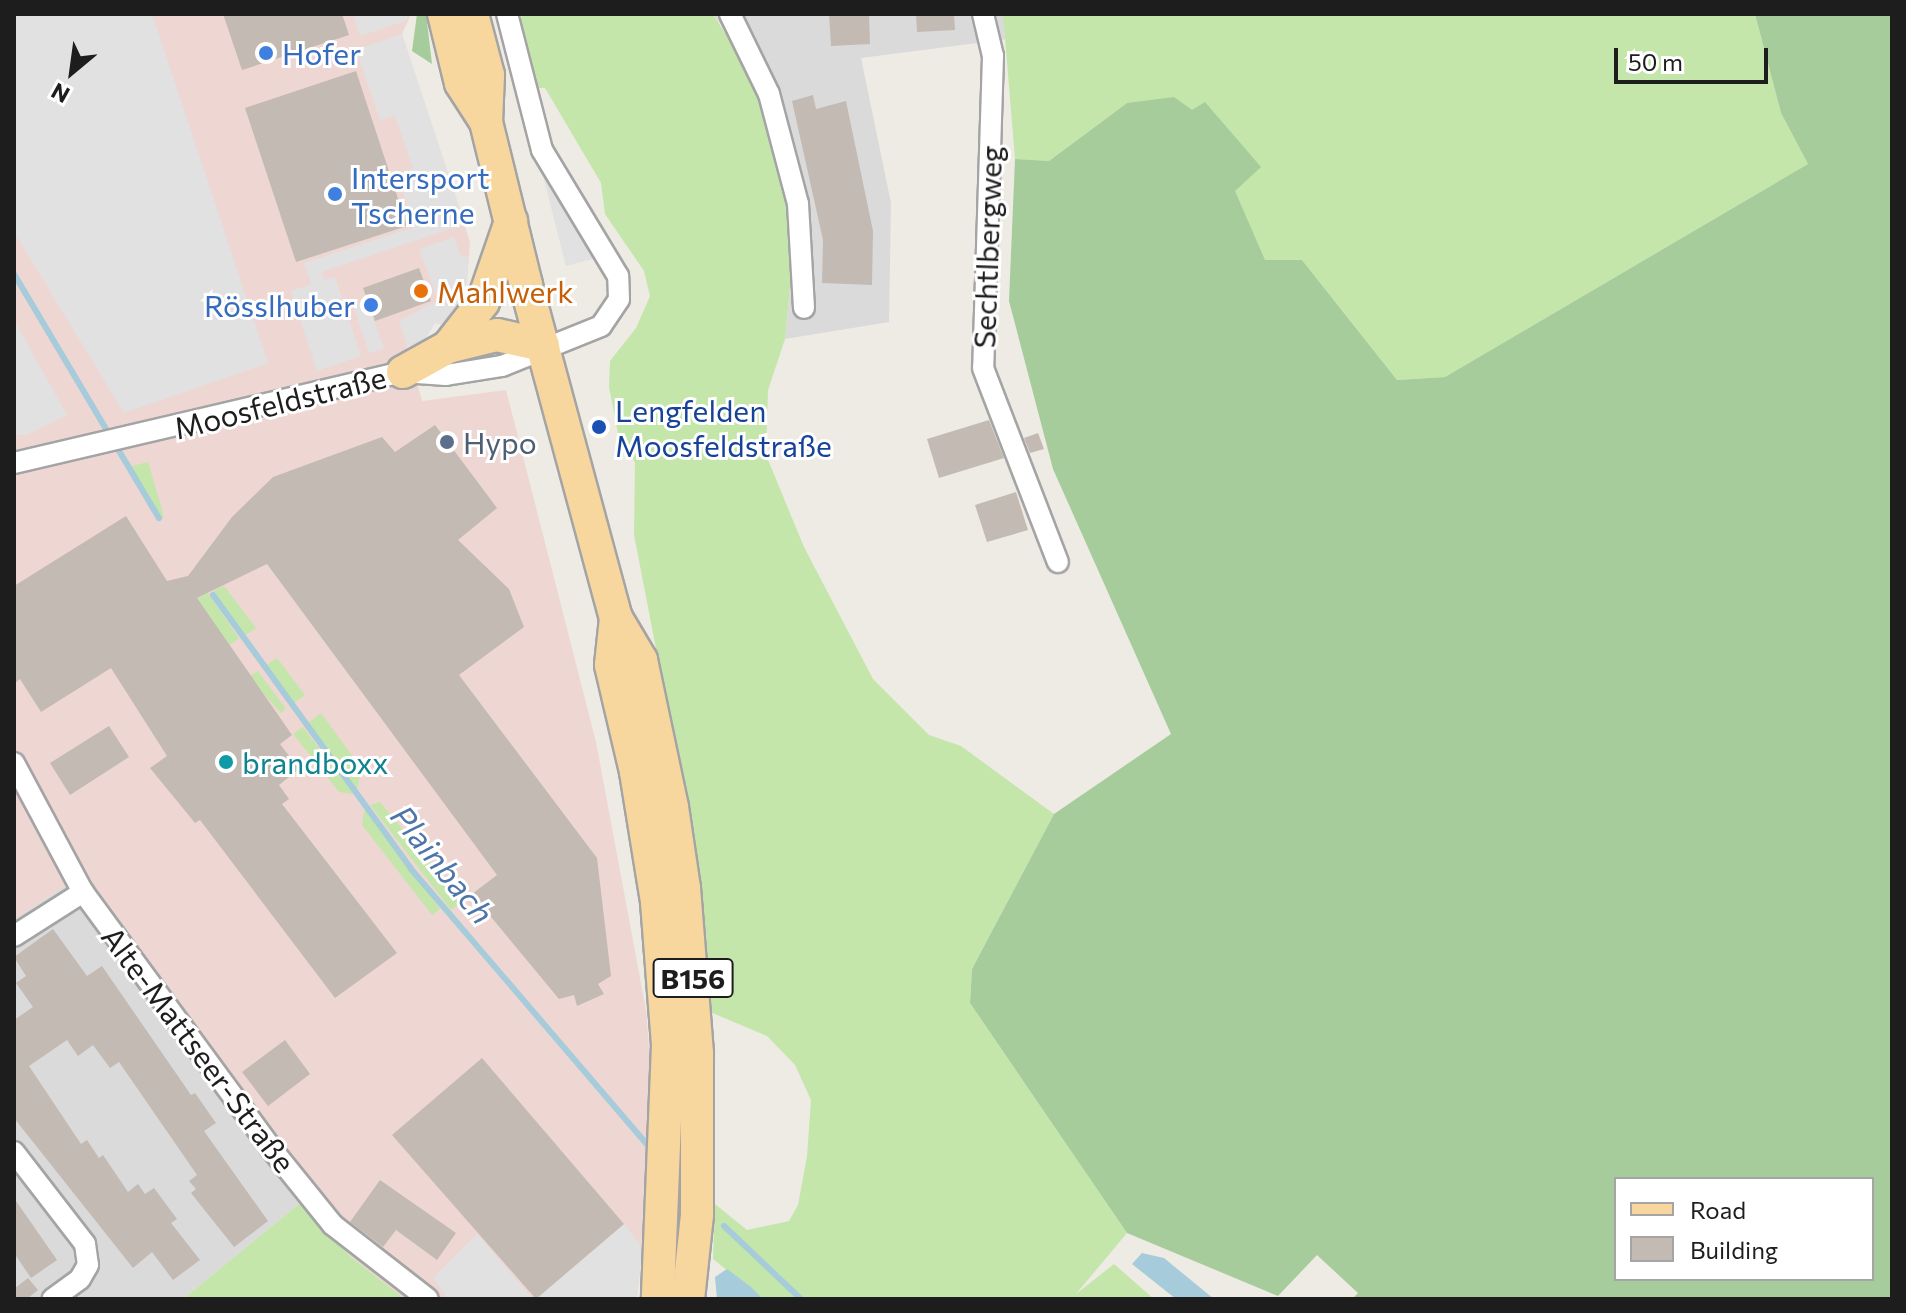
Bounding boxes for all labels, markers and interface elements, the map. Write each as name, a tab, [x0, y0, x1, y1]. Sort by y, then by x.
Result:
north arrow	[32, 32, 112, 112]
scale bar	[1618, 32, 1772, 82]
place label: Hofer	[282, 35, 361, 71]
marker: Hofer	[257, 44, 275, 62]
text: 50 m	[1628, 47, 1683, 76]
text: N	[46, 78, 74, 109]
street label: Sechtlbergweg	[965, 145, 1009, 349]
place label: Intersport Tscherne	[351, 159, 490, 230]
marker: Intersport Tscherne	[326, 185, 344, 203]
place label: Mahlwerk	[437, 273, 573, 309]
marker: Mahlwerk	[412, 282, 430, 300]
place label: Rösslhuber	[204, 287, 355, 323]
marker: Rösslhuber	[362, 296, 380, 314]
street label: Moosfeldstraße	[170, 358, 390, 446]
place label: Lengfelden Moosfeldstraße	[615, 392, 832, 462]
marker: Lengfelden Moosfeldstraße	[590, 418, 608, 436]
place label: Hypo	[463, 424, 537, 460]
marker: Hypo	[438, 433, 456, 451]
place label: brandboxx	[242, 744, 389, 780]
marker: brandboxx	[217, 753, 235, 771]
water label: Plainbach	[384, 797, 502, 931]
street label: Alte-Mattseer-Straße	[95, 919, 303, 1179]
road number: B156	[651, 954, 735, 1002]
legend	[1614, 1177, 1874, 1281]
text: Road	[1690, 1195, 1746, 1224]
text: Building	[1690, 1235, 1778, 1264]

